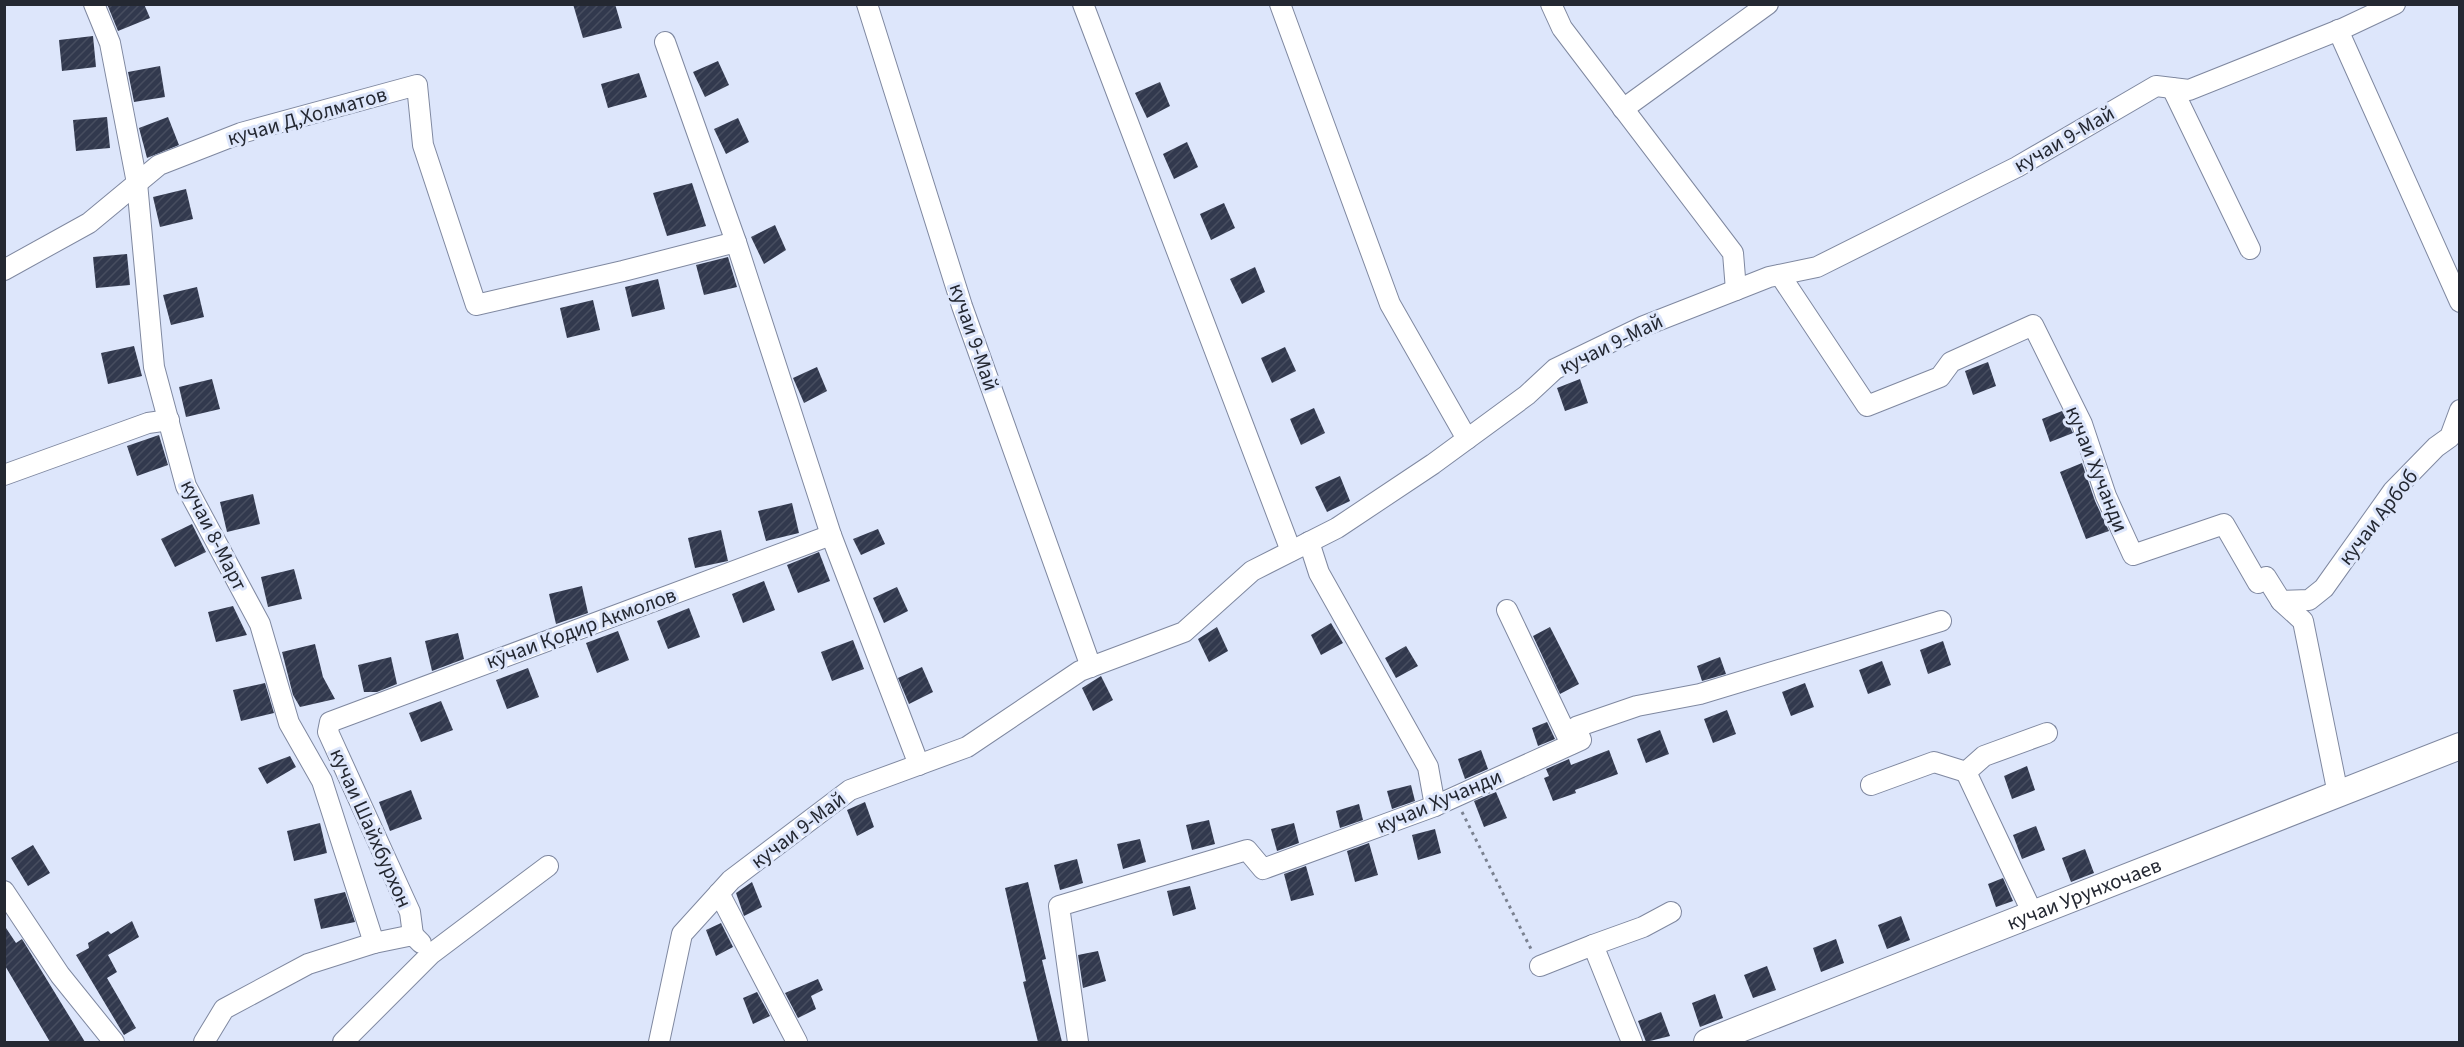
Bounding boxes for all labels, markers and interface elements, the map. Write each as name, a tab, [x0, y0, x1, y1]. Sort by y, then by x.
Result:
street label: кучаи Д,Холматов	[224, 79, 390, 153]
street label: кучаи 9-Май	[2008, 98, 2120, 180]
street label: кучаи 9-Май	[942, 279, 1006, 395]
street label: кучаи 9-Май	[1554, 306, 1668, 382]
street label: кучаи Хучанди	[2058, 401, 2136, 537]
street label: кучаи Арбоб	[2331, 463, 2425, 571]
street label: кучаи 8-Март	[173, 474, 255, 596]
street label: кӯчаи Қодир Акмолов	[482, 580, 680, 676]
street label: кучаи Шайхбурхон	[322, 743, 420, 913]
street label: кучаи Хучанди	[1372, 761, 1506, 841]
street label: кучаи 9-Май	[744, 784, 852, 876]
street label: кучаи Урунхочаев	[2002, 850, 2166, 938]

